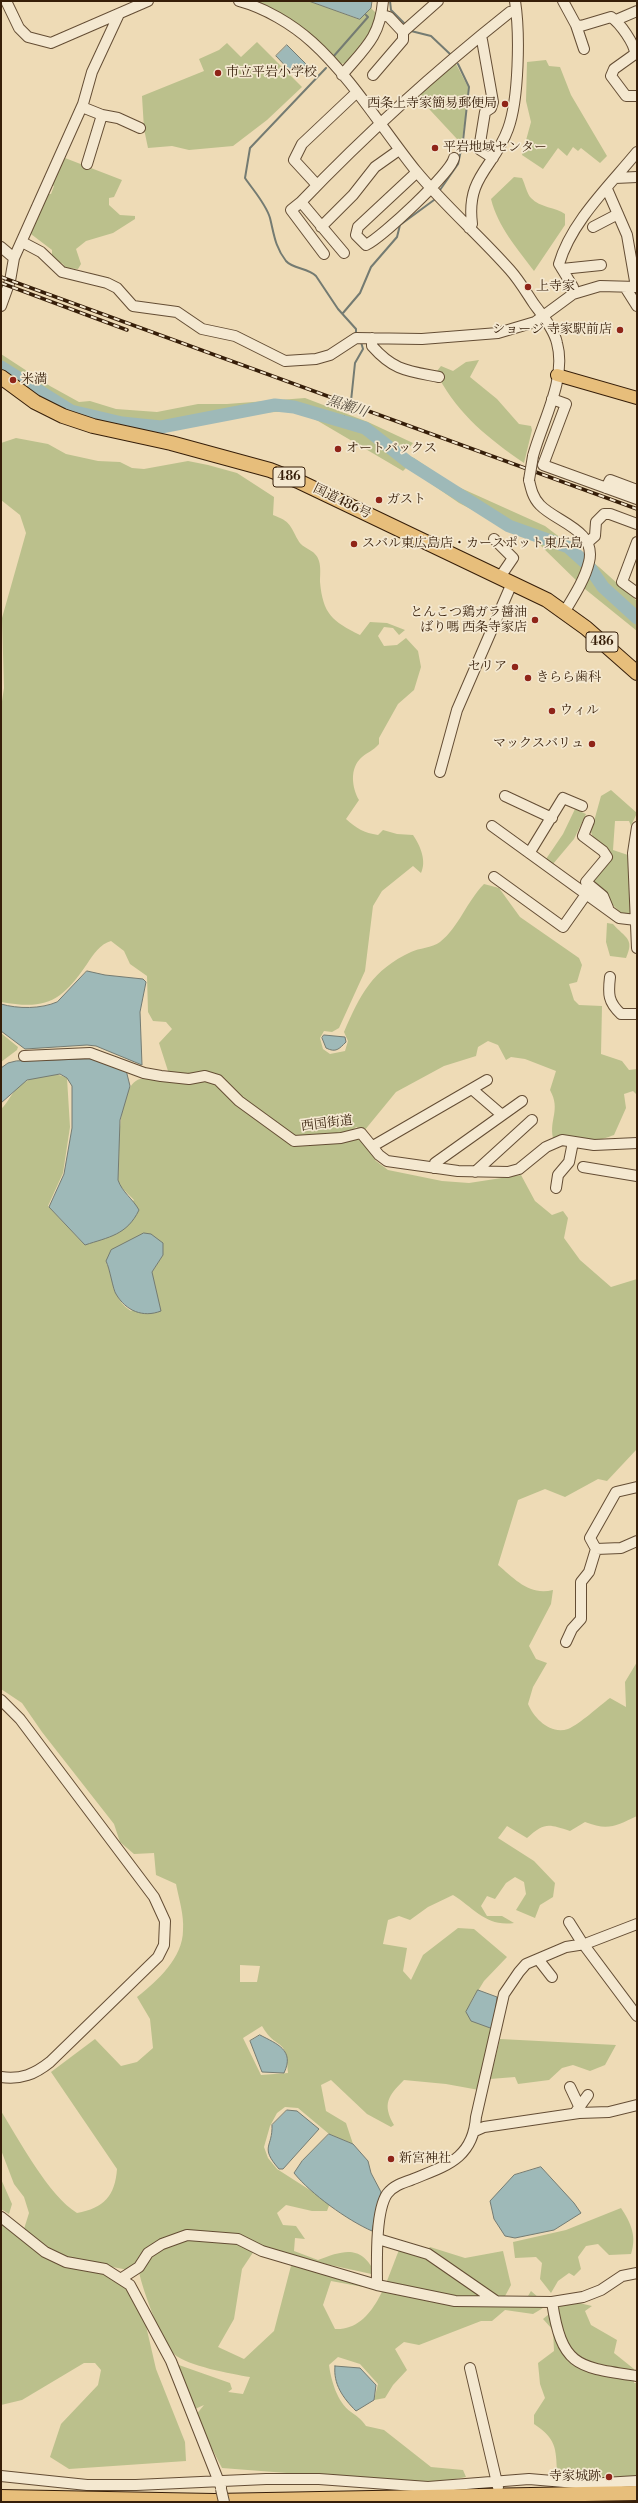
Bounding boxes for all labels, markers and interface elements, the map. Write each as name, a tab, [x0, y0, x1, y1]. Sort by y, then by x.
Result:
place label: 市立平岩小学校	[226, 65, 317, 81]
marker: 市立平岩小学校	[213, 68, 223, 78]
place label: 西条上寺家簡易郵便局	[367, 96, 497, 112]
marker: 西条上寺家簡易郵便局	[500, 99, 510, 109]
place label: 平岩地域センター	[443, 140, 547, 156]
marker: 平岩地域センター	[430, 143, 440, 153]
place label: 上寺家	[536, 279, 575, 295]
marker: 上寺家	[523, 282, 533, 292]
place label: ショージ 寺家駅前店	[492, 322, 612, 338]
marker: ショージ 寺家駅前店	[615, 325, 625, 335]
place label: 米満	[21, 372, 47, 388]
marker: 米満	[8, 375, 18, 385]
water label: 黒瀬川	[324, 393, 370, 421]
place label: オートバックス	[346, 441, 437, 457]
marker: オートバックス	[333, 444, 343, 454]
road number: 486	[273, 467, 305, 487]
street label: 国道486号	[310, 481, 374, 523]
place label: ガスト	[387, 492, 426, 508]
marker: ガスト	[374, 495, 384, 505]
place label: スバル東広島店・カースポット東広島	[362, 536, 583, 552]
marker: スバル東広島店・カースポット東広島	[349, 539, 359, 549]
place label: とんこつ鶏ガラ醤油 ばり嗎 西条寺家店	[410, 605, 527, 636]
marker: とんこつ鶏ガラ醤油 ばり嗎 西条寺家店	[530, 615, 540, 625]
road number: 486	[586, 632, 618, 652]
place label: セリア	[468, 659, 507, 675]
marker: セリア	[510, 662, 520, 672]
place label: きらら歯科	[536, 670, 601, 686]
marker: きらら歯科	[523, 673, 533, 683]
place label: ウィル	[560, 703, 599, 719]
marker: ウィル	[547, 706, 557, 716]
place label: マックスバリュ	[493, 736, 584, 752]
marker: マックスバリュ	[587, 739, 597, 749]
street label: 西国街道	[300, 1113, 354, 1135]
place label: 新宮神社	[399, 2151, 451, 2167]
marker: 新宮神社	[386, 2154, 396, 2164]
place label: 寺家城跡	[549, 2469, 601, 2485]
marker: 寺家城跡	[604, 2472, 614, 2482]

